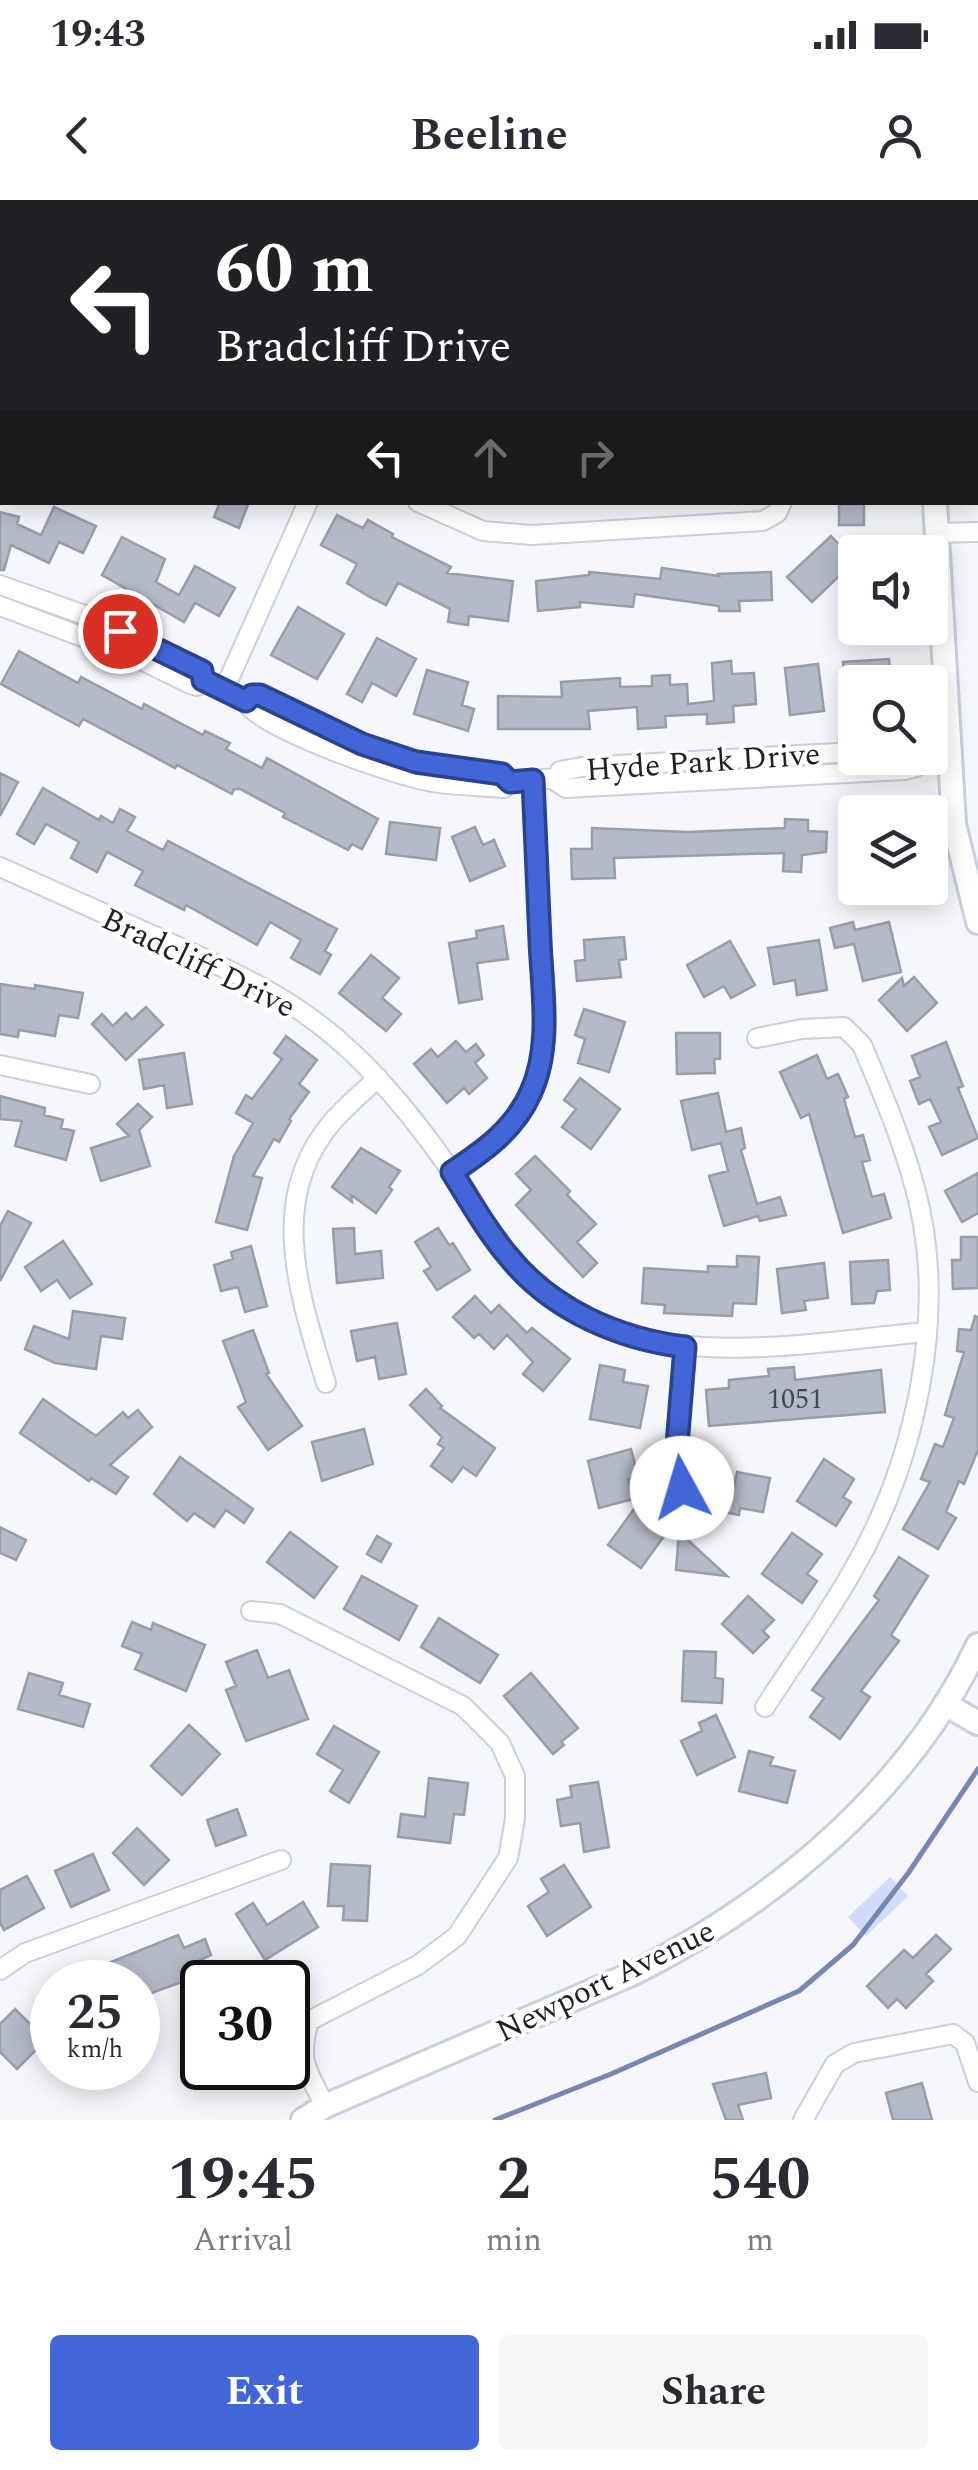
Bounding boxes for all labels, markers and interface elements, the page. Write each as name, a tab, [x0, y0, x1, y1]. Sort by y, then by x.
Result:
text: 19:43	[50, 6, 145, 64]
text: Beeline	[410, 101, 568, 170]
icon: back	[50, 108, 105, 163]
icon: person	[873, 108, 928, 163]
text: 60 m	[215, 217, 374, 323]
icon: left	[50, 240, 180, 370]
text: Bradcliff Drive	[215, 313, 511, 382]
icon: left	[358, 430, 413, 485]
icon: ahead	[463, 430, 518, 485]
icon: right	[568, 430, 623, 485]
map controls	[838, 535, 948, 905]
button: sound	[838, 535, 948, 645]
pin	[78, 589, 163, 674]
icon: arrive	[93, 604, 148, 659]
button: search	[838, 665, 948, 775]
street label: Hyde Park Drive	[584, 730, 822, 795]
button: layers	[838, 795, 948, 905]
street label: Bradcliff Drive	[93, 895, 304, 1032]
house number: 1051	[767, 1378, 823, 1421]
position arrow	[630, 1436, 734, 1540]
street label: Newport Avenue	[488, 1907, 724, 2056]
speed limit sign: 30	[180, 1960, 310, 2090]
text: 25	[67, 1975, 123, 2051]
text: km/h	[67, 2031, 123, 2069]
text: 19:45	[168, 2134, 318, 2226]
text: 2	[497, 2134, 531, 2226]
text: 540	[709, 2134, 810, 2226]
text: Arrival	[193, 2216, 293, 2265]
text: min	[486, 2216, 542, 2265]
text: m	[746, 2216, 774, 2265]
button: Exit	[50, 2335, 479, 2450]
button: Share	[499, 2335, 928, 2450]

